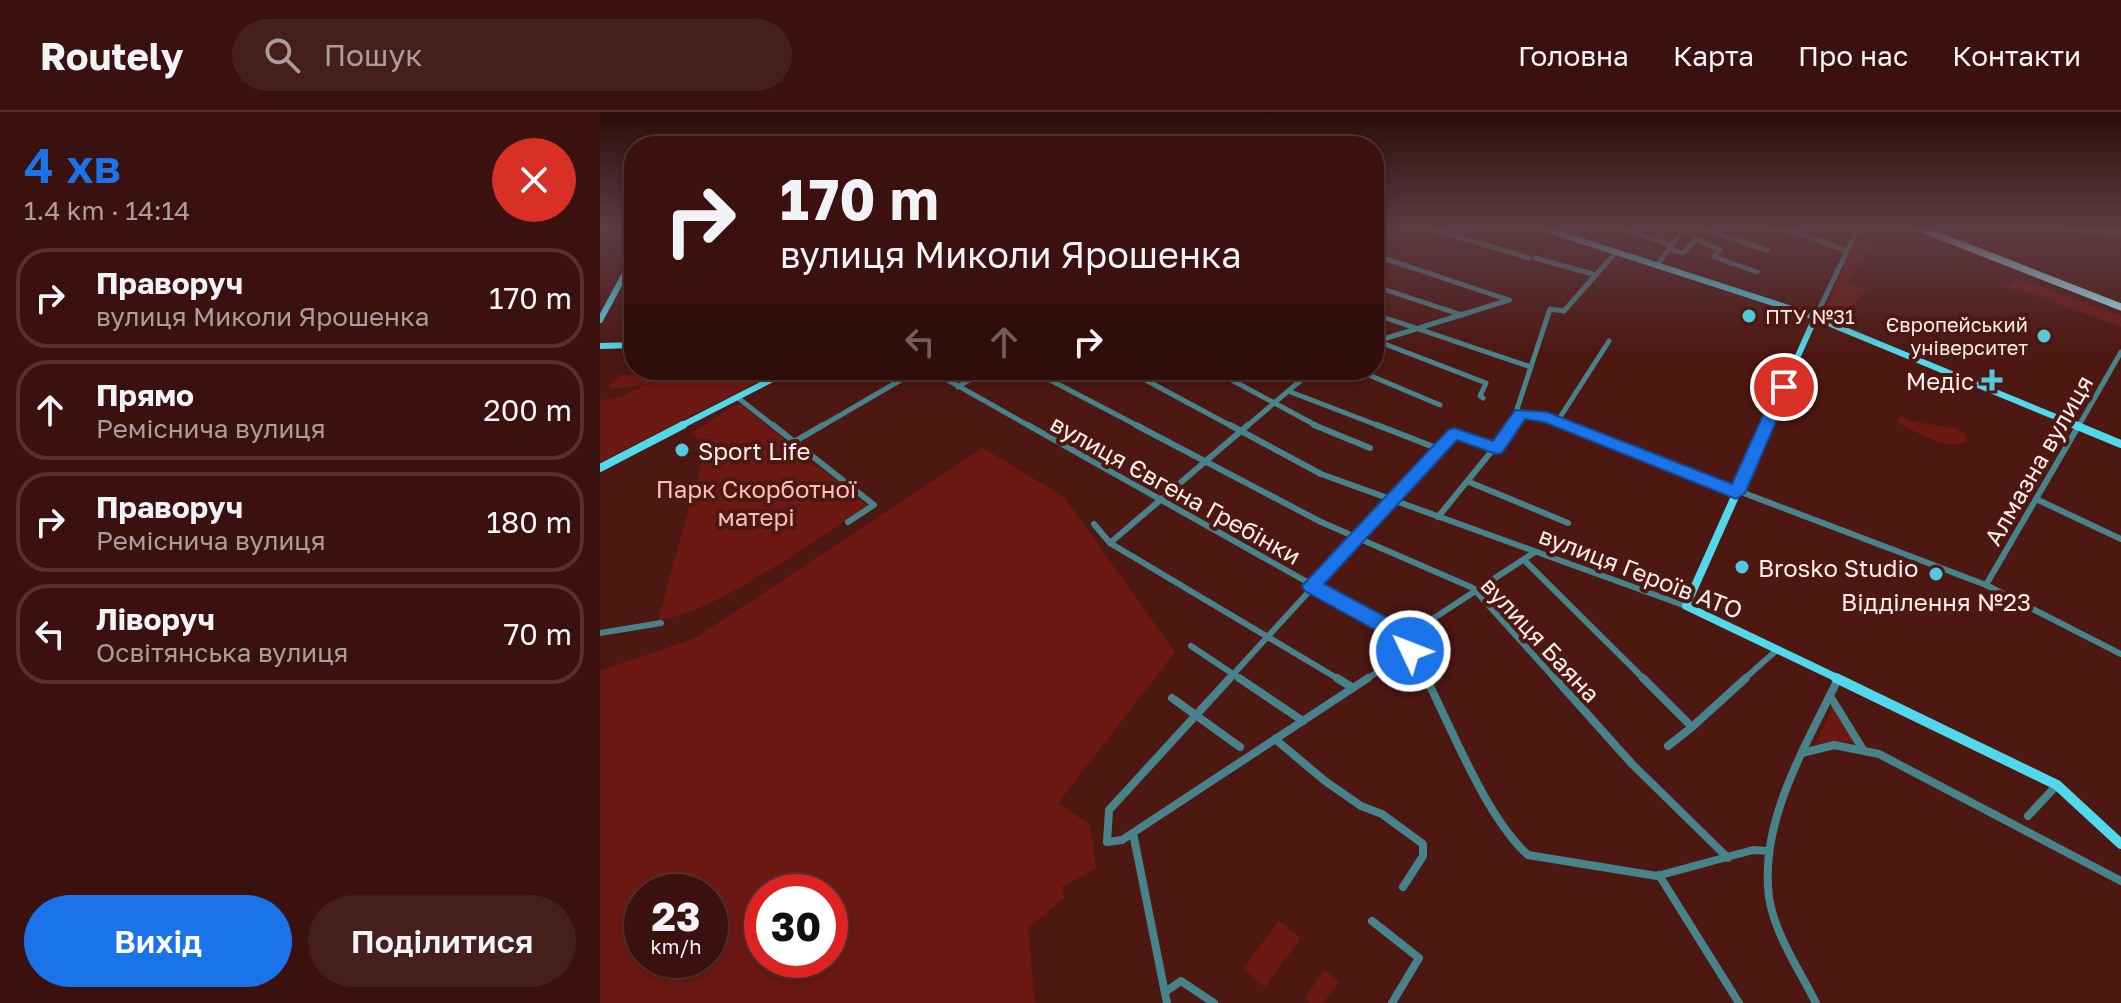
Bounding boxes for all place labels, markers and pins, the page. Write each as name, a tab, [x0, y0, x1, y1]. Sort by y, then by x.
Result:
place label: ПТУ №31	[1765, 304, 1855, 328]
marker: ПТУ №31	[1740, 307, 1758, 325]
place label: Європейський університет	[1886, 312, 2028, 359]
marker: Європейський університет	[2035, 327, 2053, 345]
pin	[1750, 353, 1818, 421]
place label: Медіс	[1906, 366, 1974, 395]
marker: Медіс	[1981, 369, 2003, 391]
place label: Sport Life	[698, 436, 811, 465]
marker: Sport Life	[673, 441, 691, 459]
place label: Brosko Studio	[1758, 553, 1918, 582]
marker: Brosko Studio	[1733, 558, 1751, 576]
marker: Відділення №23	[1927, 565, 1945, 583]
place label: Відділення №23	[1841, 587, 2031, 616]

